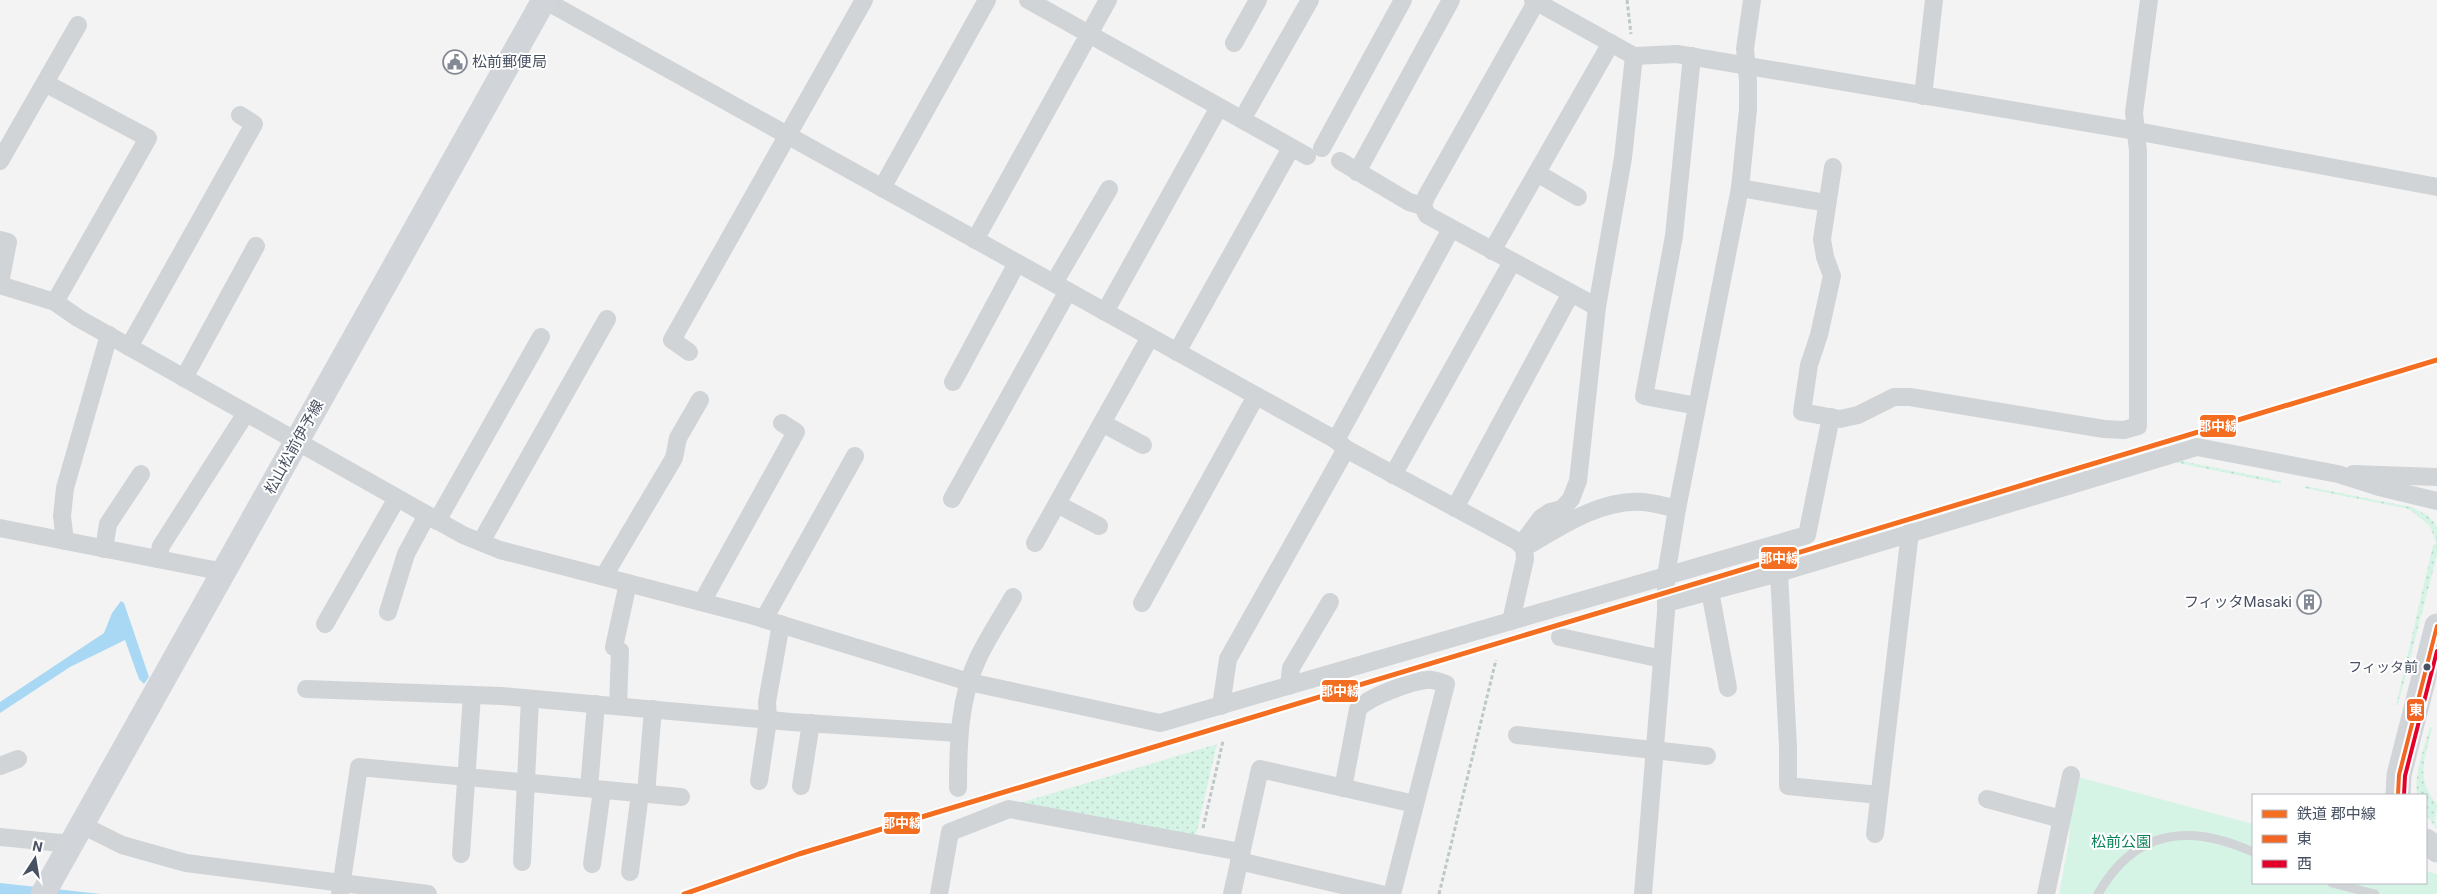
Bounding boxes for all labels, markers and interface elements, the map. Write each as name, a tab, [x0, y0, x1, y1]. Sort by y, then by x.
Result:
public building icon: 松前郵便局	[442, 49, 468, 75]
place label: 松前郵便局	[472, 53, 547, 71]
street label: 松山松前伊予線	[261, 397, 327, 497]
line badge: 郡中線	[2199, 414, 2237, 438]
text: 郡中線	[2197, 418, 2239, 434]
line badge: 郡中線	[1760, 546, 1798, 570]
text: 郡中線	[1758, 550, 1800, 566]
building icon: フィッタMasaki	[2296, 589, 2322, 615]
place label: フィッタMasaki	[2184, 593, 2292, 611]
place label: フィッタ前	[2348, 659, 2418, 675]
marker: フィッタ前	[2422, 662, 2432, 672]
line badge: 郡中線	[1321, 679, 1359, 703]
text: 郡中線	[1319, 683, 1361, 699]
line badge: 東	[2406, 698, 2425, 722]
text: 東	[2409, 702, 2423, 718]
legend	[2252, 794, 2427, 884]
text: 鉄道 郡中線	[2297, 805, 2376, 823]
line badge: 郡中線	[883, 811, 921, 835]
text: 郡中線	[881, 815, 923, 831]
text: 東	[2297, 830, 2312, 848]
park label: 松前公園	[2091, 833, 2151, 851]
north arrow	[10, 834, 60, 884]
text: N	[31, 837, 44, 855]
text: 西	[2297, 855, 2312, 873]

